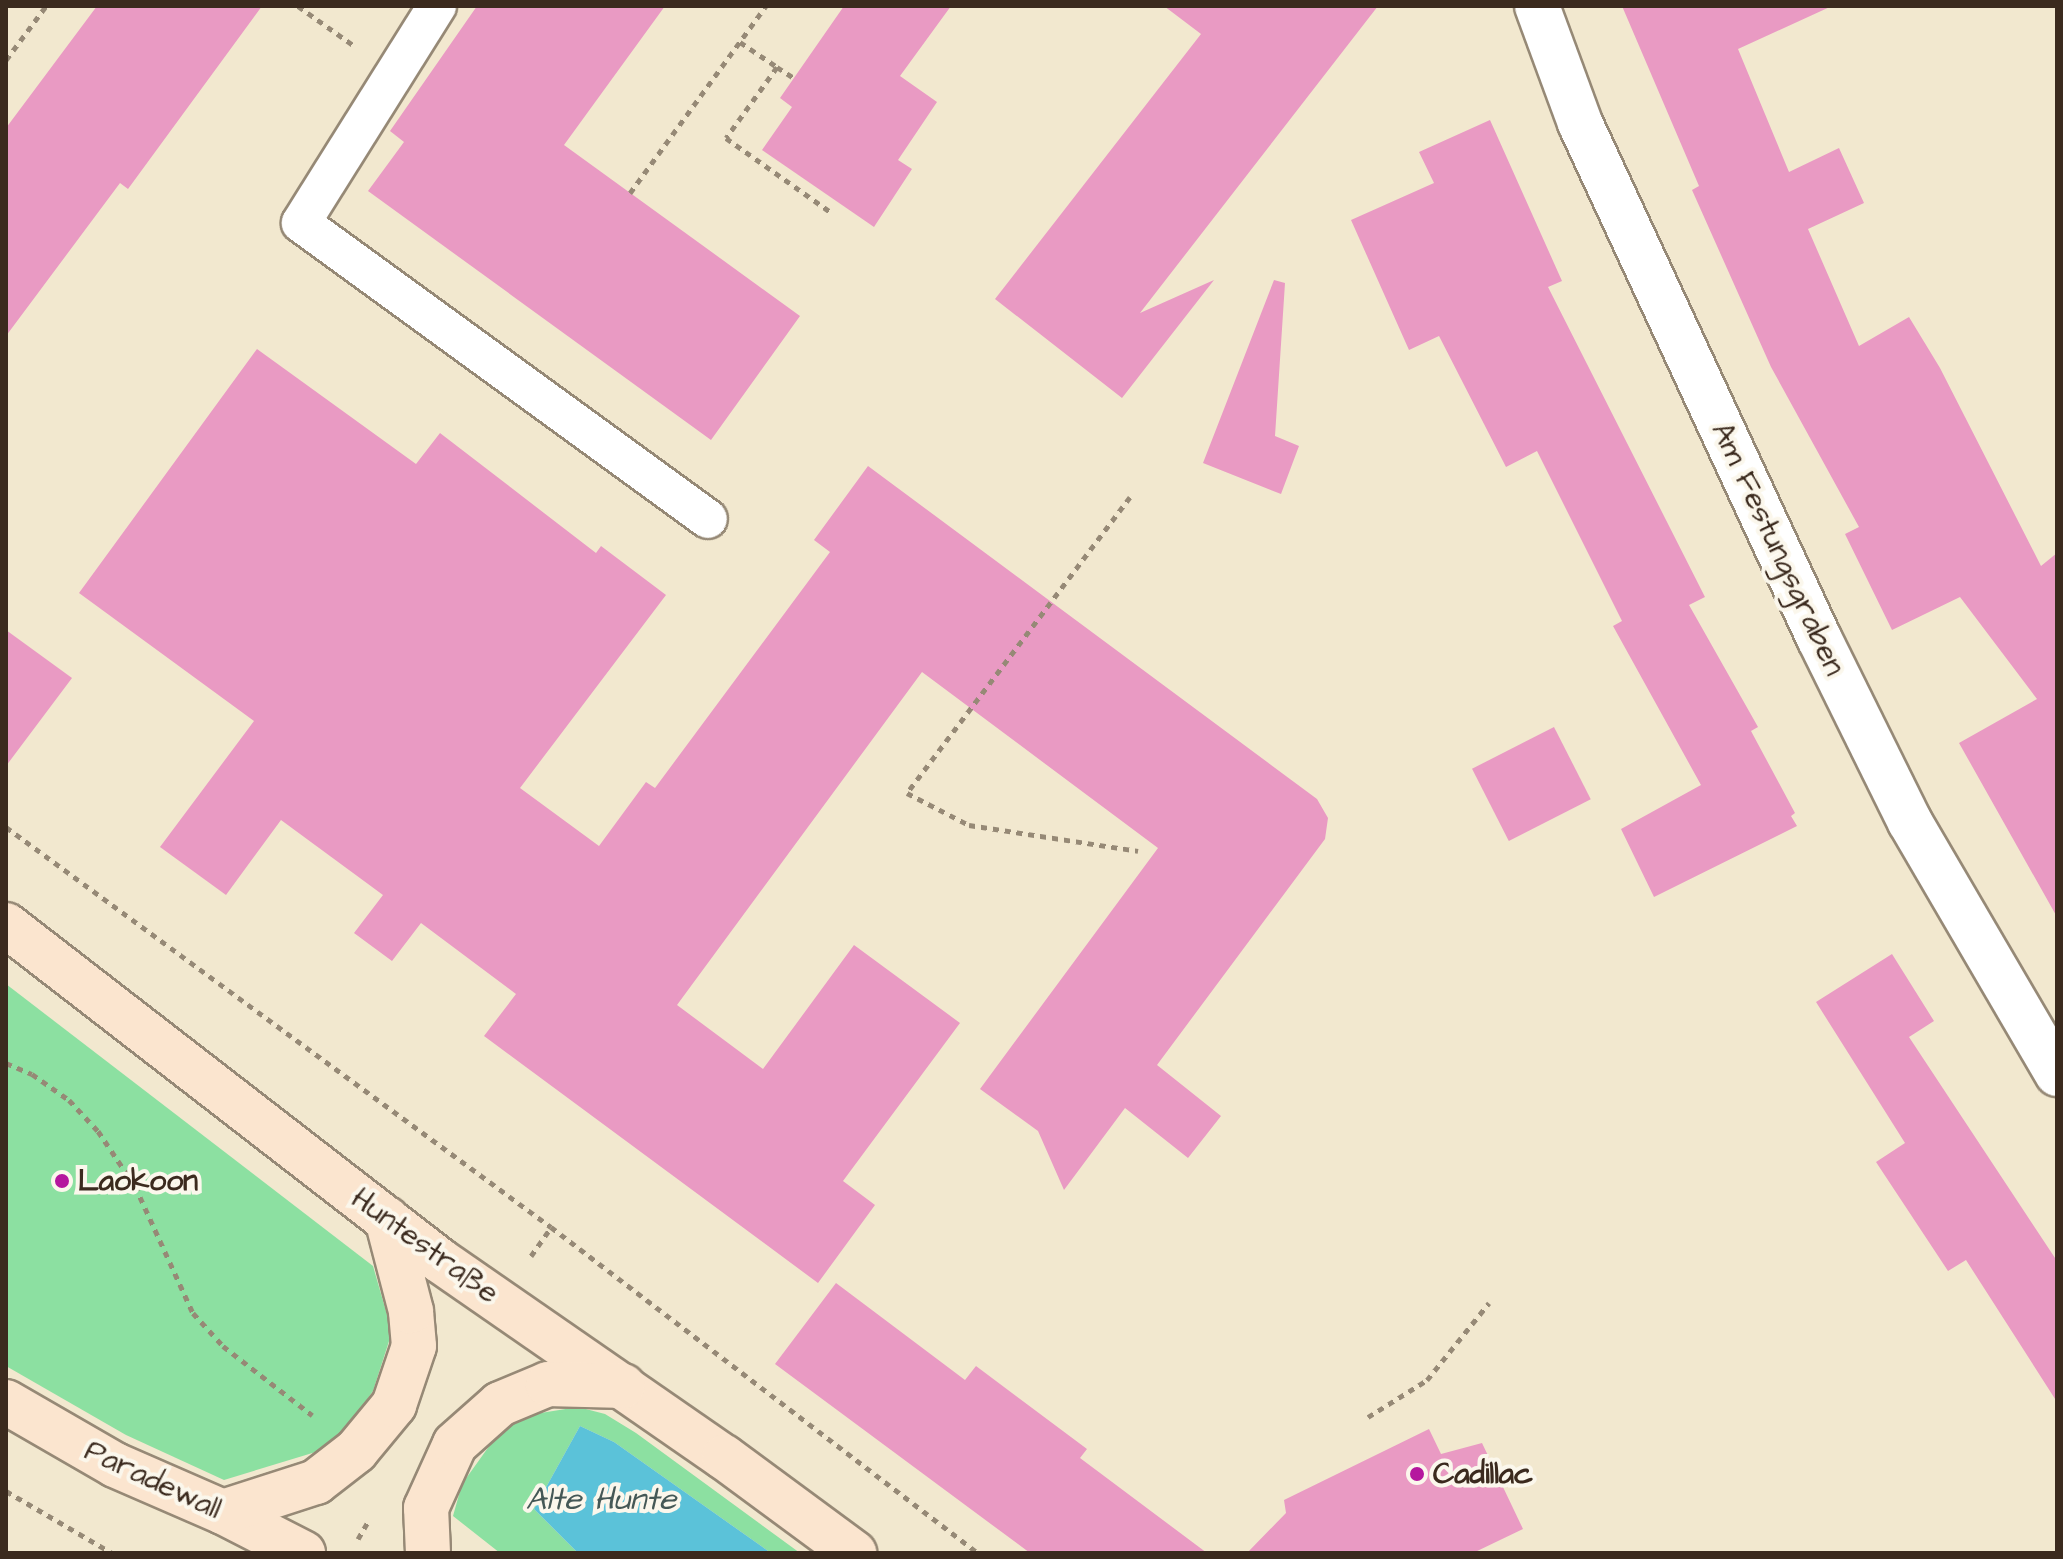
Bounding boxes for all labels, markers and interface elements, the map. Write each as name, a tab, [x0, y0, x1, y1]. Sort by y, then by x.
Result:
street label: Am Festungsgraben	[1704, 417, 1852, 681]
place label: Laokoon	[78, 1163, 198, 1199]
marker: Laokoon	[53, 1172, 71, 1190]
street label: Huntestraße	[344, 1181, 506, 1311]
street label: Paradewall	[79, 1433, 227, 1527]
place label: Cadillac	[1433, 1456, 1533, 1492]
marker: Cadillac	[1408, 1465, 1426, 1483]
water label: Alte Hunte	[526, 1481, 676, 1519]

